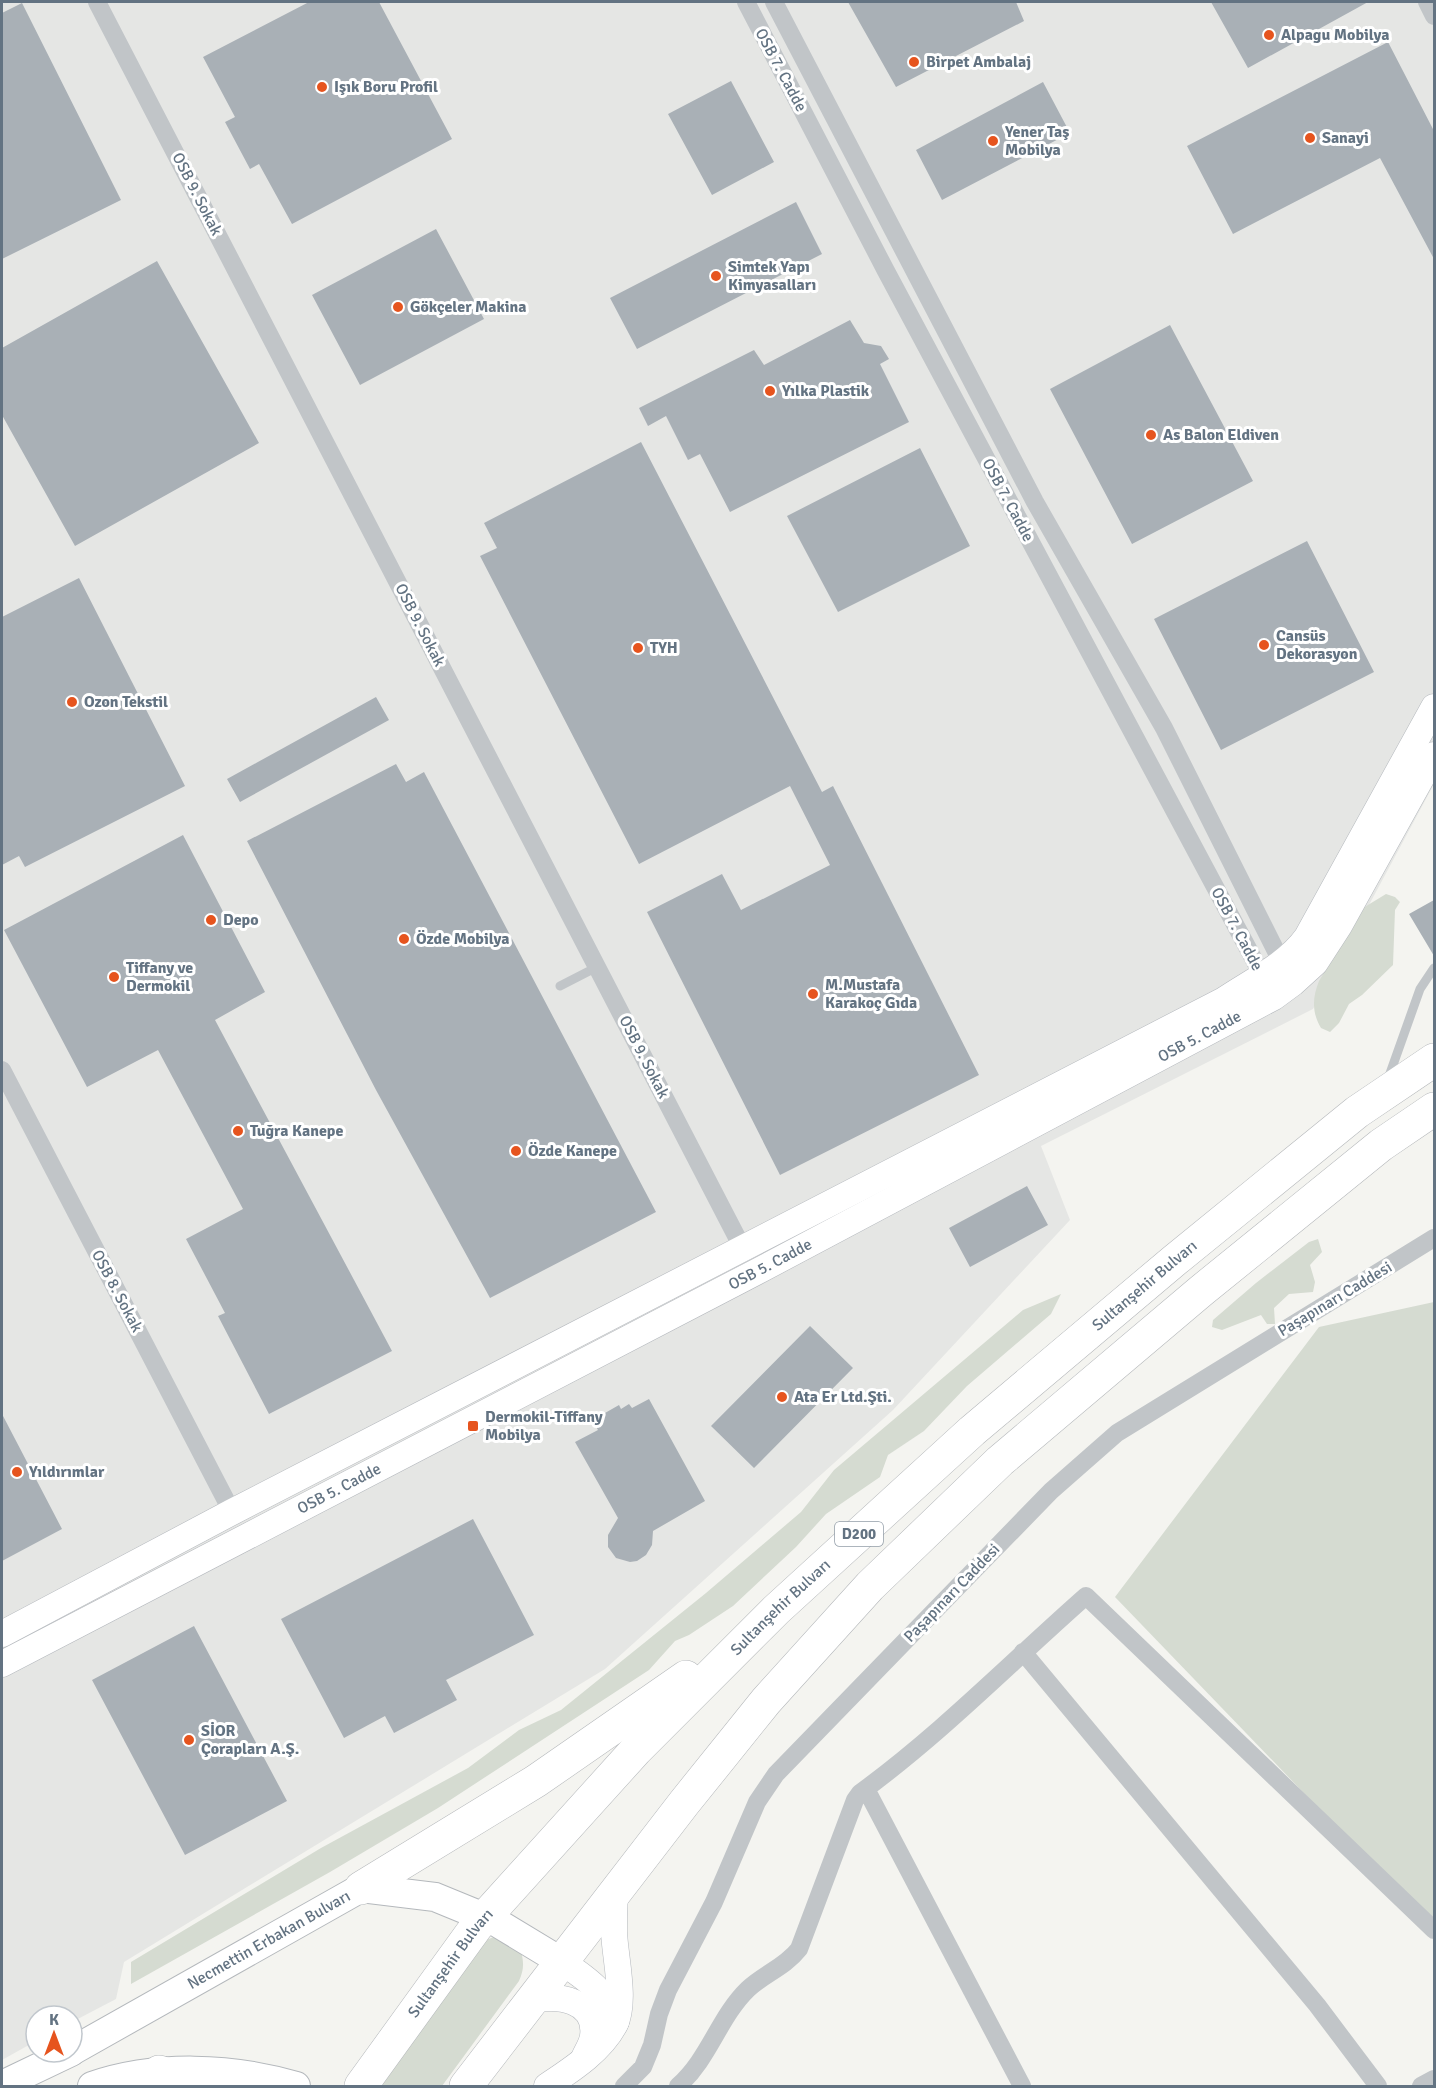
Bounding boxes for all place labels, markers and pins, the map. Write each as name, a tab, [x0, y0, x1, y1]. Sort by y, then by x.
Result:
place label: Alpagu Mobilya	[1281, 25, 1389, 45]
marker: Alpagu Mobilya	[1262, 28, 1276, 42]
place label: Birpet Ambalaj	[926, 52, 1031, 72]
marker: Birpet Ambalaj	[907, 55, 921, 69]
place label: Işık Boru Profil	[334, 77, 438, 97]
marker: Işık Boru Profil	[315, 80, 329, 94]
place label: Yener Taş Mobilya	[1004, 122, 1069, 160]
place label: Sanayi	[1322, 128, 1369, 148]
marker: Sanayi	[1303, 131, 1317, 145]
marker: Yener Taş Mobilya	[986, 134, 1000, 148]
place label: Simtek Yapı Kimyasalları	[728, 257, 816, 295]
marker: Simtek Yapı Kimyasalları	[709, 269, 723, 283]
place label: Gökçeler Makina	[410, 297, 527, 317]
marker: Gökçeler Makina	[391, 300, 405, 314]
place label: Yılka Plastik	[781, 381, 870, 401]
marker: Yılka Plastik	[763, 384, 777, 398]
place label: As Balon Eldiven	[1163, 425, 1279, 445]
marker: As Balon Eldiven	[1144, 428, 1158, 442]
place label: Cansüs Dekorasyon	[1276, 626, 1358, 664]
place label: TYH	[650, 638, 678, 658]
marker: Cansüs Dekorasyon	[1257, 638, 1271, 652]
marker: TYH	[631, 641, 645, 655]
place label: Ozon Tekstil	[84, 692, 168, 712]
marker: Ozon Tekstil	[65, 695, 79, 709]
place label: Depo	[223, 910, 259, 930]
marker: Depo	[204, 913, 218, 927]
place label: Özde Mobilya	[416, 929, 509, 949]
marker: Özde Mobilya	[397, 932, 411, 946]
place label: Tiffany ve Dermokil	[126, 958, 193, 996]
marker: Tiffany ve Dermokil	[107, 970, 121, 984]
place label: M.Mustafa Karakoç Gıda	[825, 975, 917, 1013]
marker: M.Mustafa Karakoç Gıda	[806, 987, 820, 1001]
place label: Tuğra Kanepe	[250, 1121, 343, 1141]
marker: Tuğra Kanepe	[231, 1124, 245, 1138]
place label: Özde Kanepe	[528, 1141, 617, 1161]
marker: Özde Kanepe	[509, 1144, 523, 1158]
place label: Ata Er Ltd.Şti.	[794, 1387, 892, 1407]
marker: Ata Er Ltd.Şti.	[775, 1390, 789, 1404]
place label: Dermokil-Tiffany Mobilya	[485, 1407, 603, 1445]
marker: Dermokil-Tiffany Mobilya	[466, 1419, 480, 1433]
place label: Yıldırımlar	[28, 1462, 105, 1482]
marker: Yıldırımlar	[10, 1465, 24, 1479]
place label: SİOR Çorapları A.Ş.	[201, 1721, 299, 1759]
marker: SİOR Çorapları A.Ş.	[182, 1733, 196, 1747]

